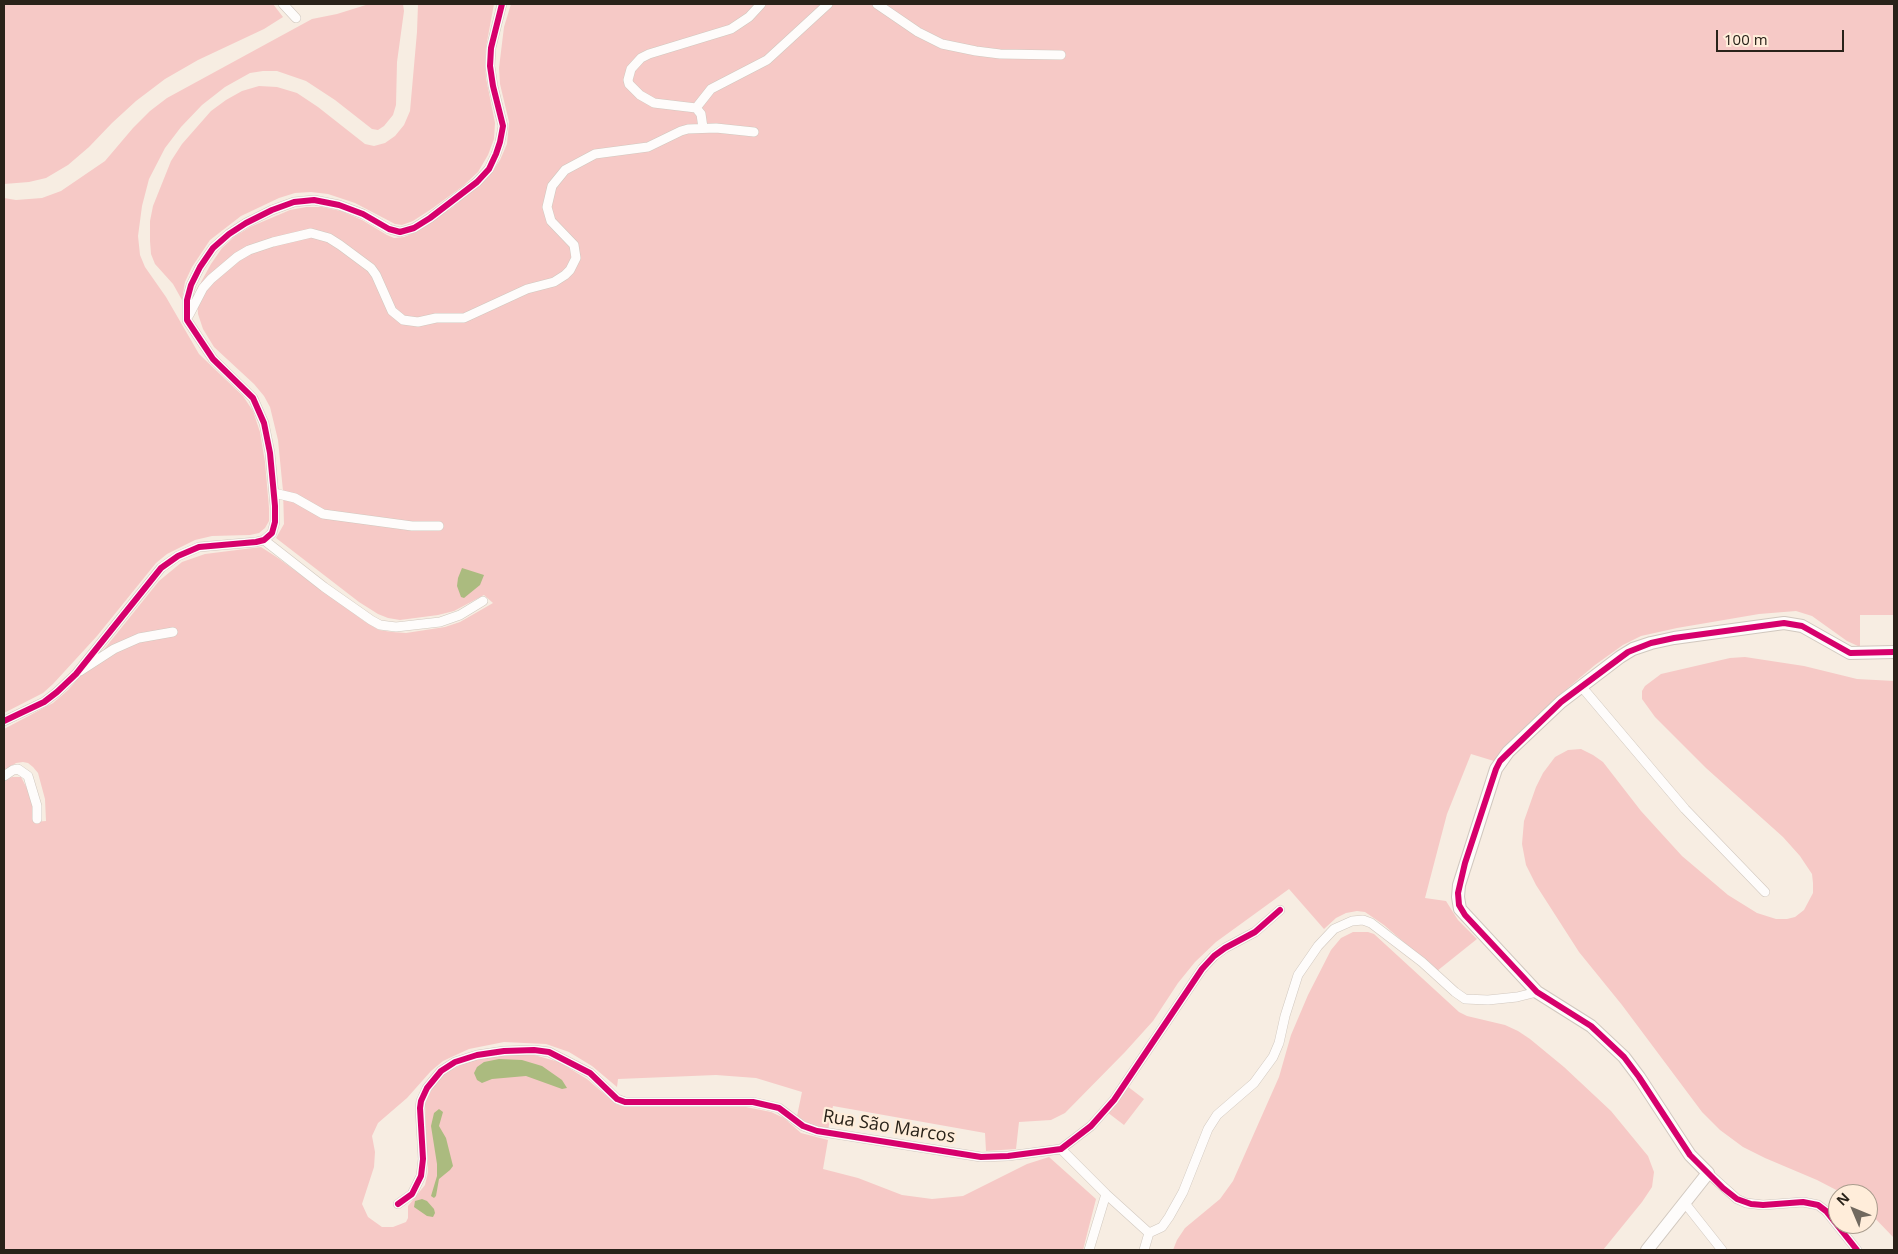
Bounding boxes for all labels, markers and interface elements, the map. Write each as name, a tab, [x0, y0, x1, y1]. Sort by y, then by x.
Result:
scale bar	[1718, 20, 1846, 52]
text: 100 m	[1724, 29, 1768, 49]
street label: Rua São Marcos	[821, 1106, 957, 1148]
north arrow	[1828, 1184, 1878, 1234]
text: N	[1832, 1188, 1853, 1209]

